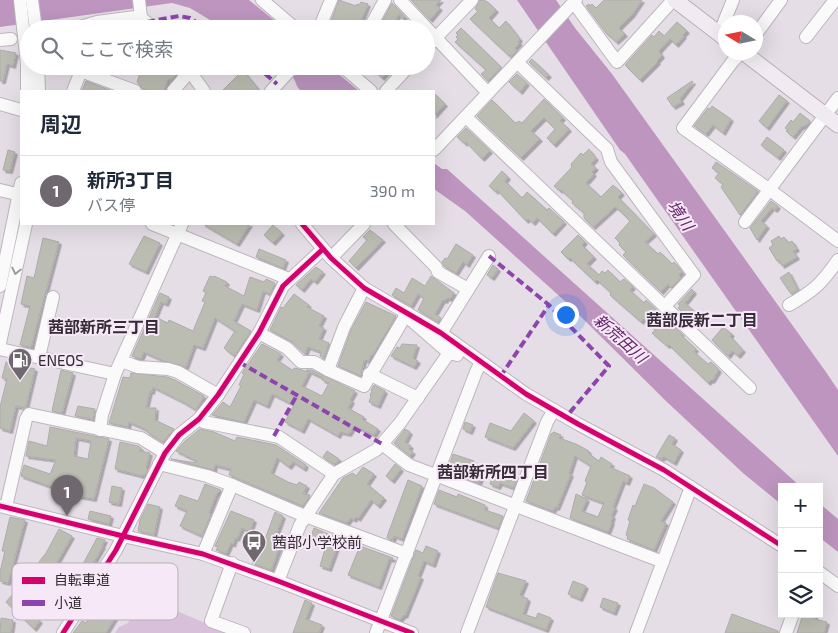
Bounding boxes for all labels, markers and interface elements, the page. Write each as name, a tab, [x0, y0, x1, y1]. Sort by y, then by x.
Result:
north arrow	[718, 15, 763, 60]
search box	[20, 20, 435, 75]
icon: search	[38, 34, 66, 62]
text: ここで検索	[78, 37, 173, 60]
text: 周辺	[40, 111, 82, 136]
text: 新所3丁目	[87, 168, 174, 191]
text: 1	[53, 181, 59, 200]
text: 390 m	[370, 181, 415, 200]
text: バス停	[87, 195, 135, 214]
water label: 境川	[664, 196, 699, 235]
one-way arrow	[11, 267, 22, 276]
your location	[553, 302, 579, 328]
water label: 新荒田川	[591, 310, 653, 368]
district label: 茜部辰新二丁目	[646, 310, 758, 329]
district label: 茜部新所三丁目	[48, 317, 160, 336]
fuel station icon: ENEOS	[7, 347, 33, 381]
place label: ENEOS	[38, 351, 84, 369]
district label: 茜部新所四丁目	[437, 462, 549, 481]
pin: 1	[51, 475, 83, 516]
map controls	[778, 483, 823, 618]
button: +	[778, 483, 823, 528]
button: −	[778, 528, 823, 573]
bus stop icon: 茜部小学校前	[241, 529, 267, 563]
place label: 茜部小学校前	[272, 533, 362, 551]
legend	[12, 563, 178, 620]
text: 自転車道	[54, 571, 110, 588]
button: layers	[778, 573, 823, 618]
text: 小道	[54, 594, 82, 611]

